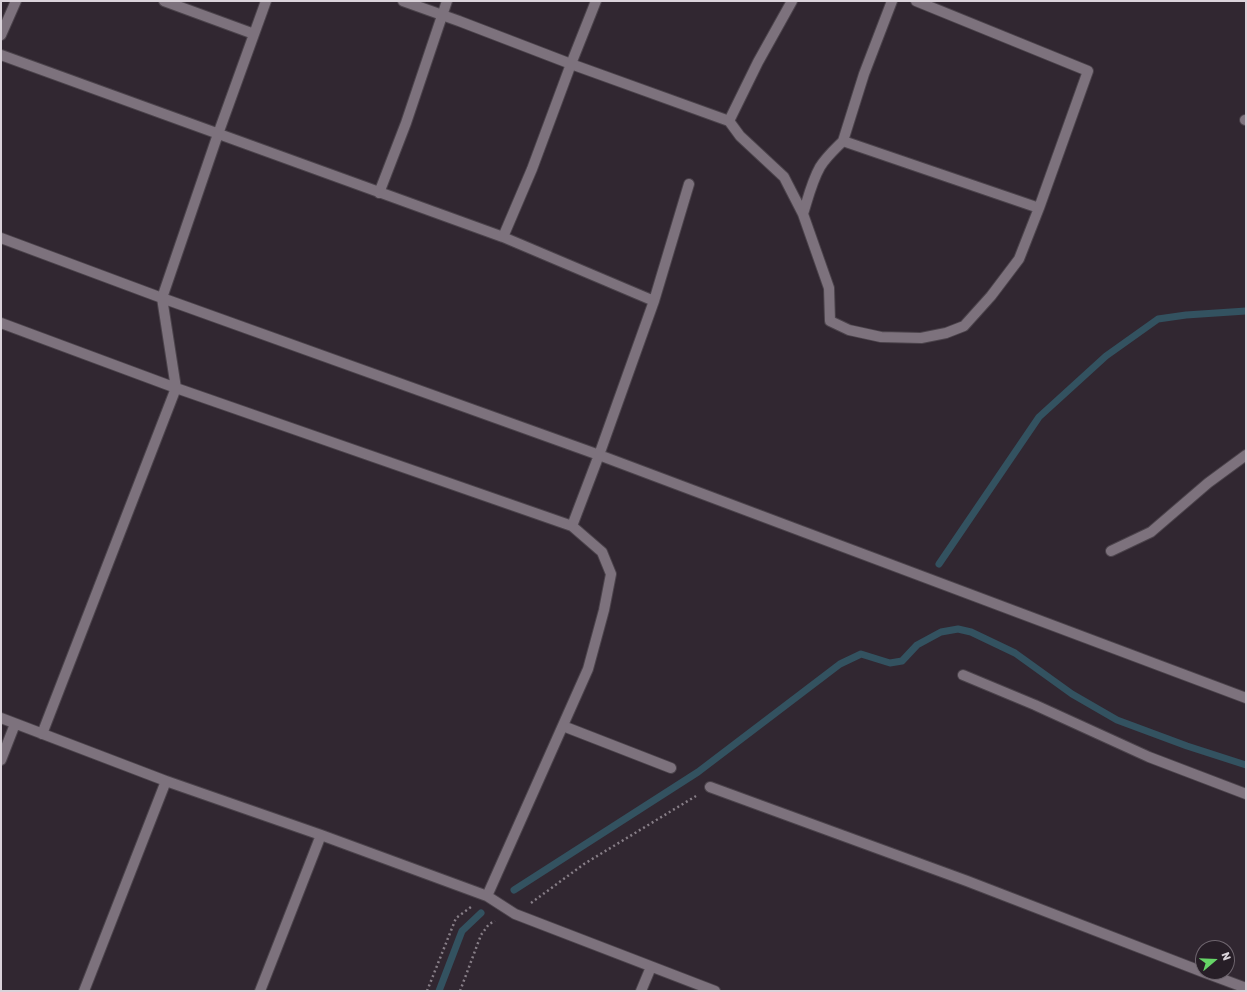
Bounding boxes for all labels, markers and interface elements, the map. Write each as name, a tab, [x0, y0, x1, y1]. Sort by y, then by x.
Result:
north arrow	[1195, 940, 1235, 980]
text: N	[1218, 950, 1233, 962]

